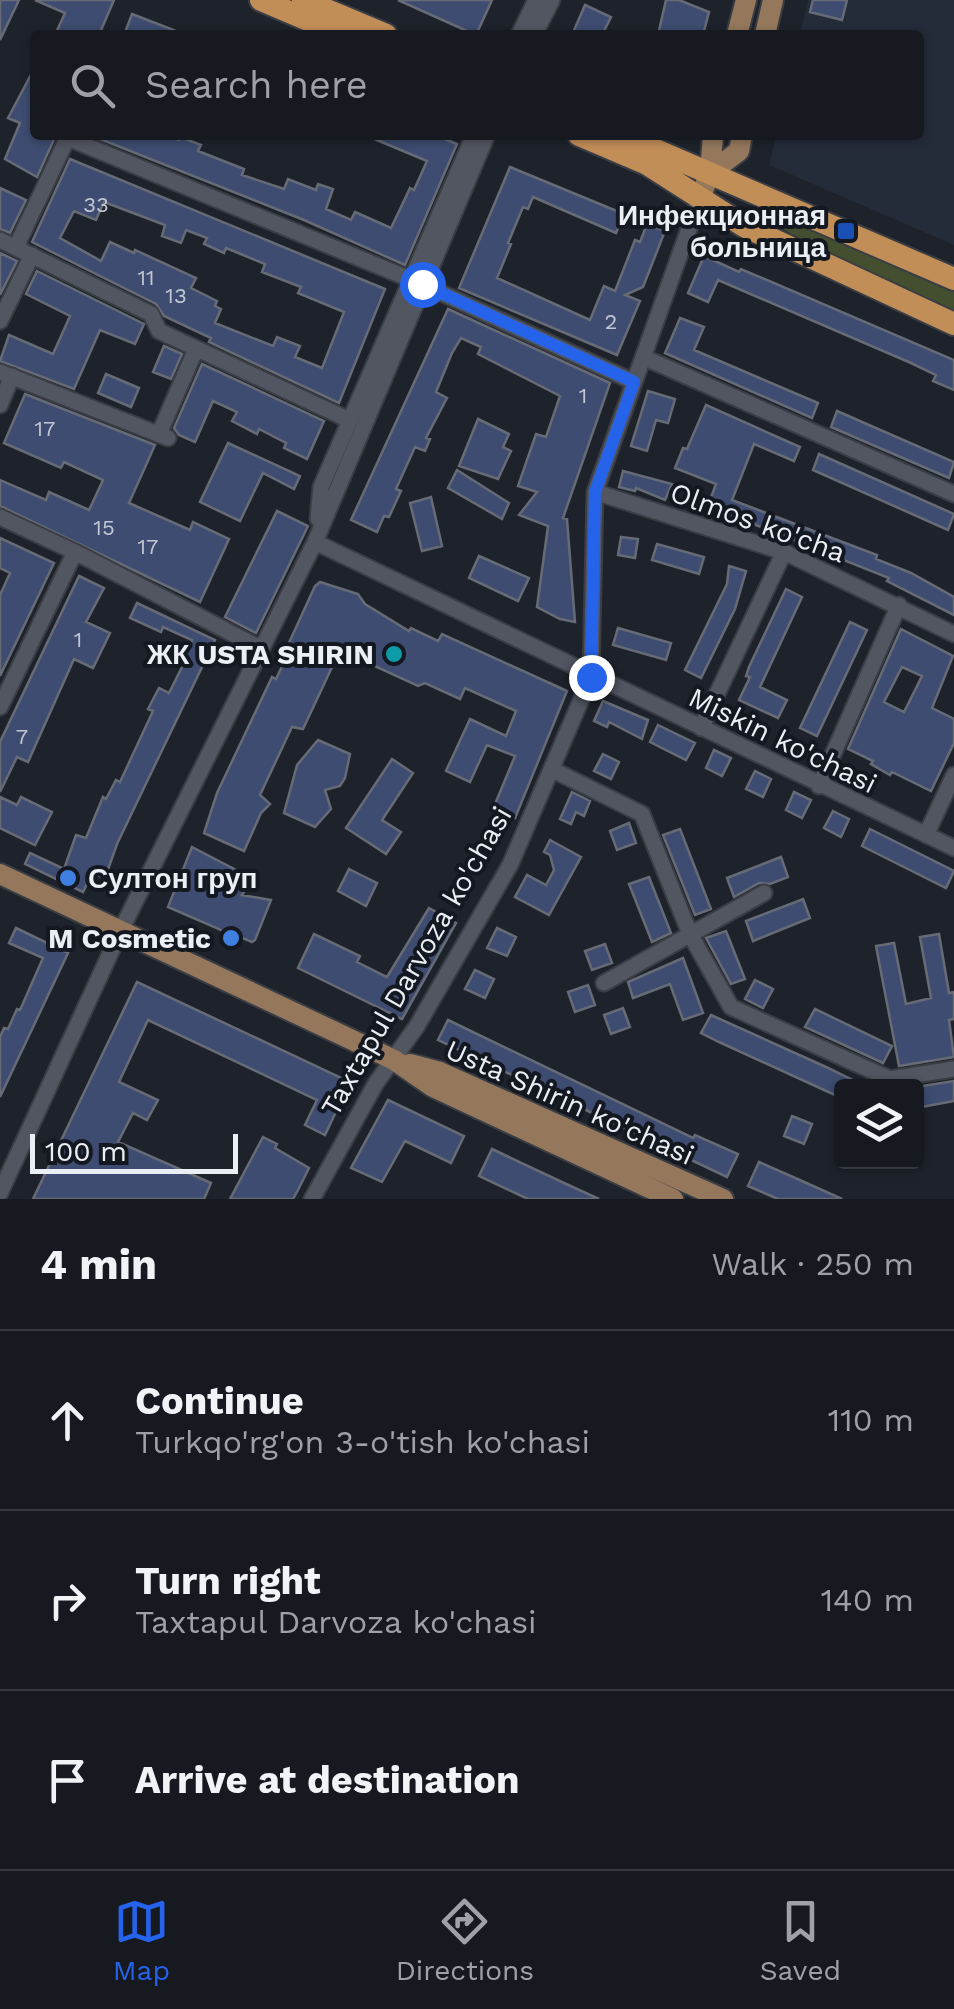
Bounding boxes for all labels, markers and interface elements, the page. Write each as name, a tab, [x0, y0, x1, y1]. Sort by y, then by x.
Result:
search box	[30, 30, 924, 140]
icon: search	[65, 58, 120, 113]
text: Search here	[145, 63, 368, 107]
house number: 33	[83, 192, 109, 217]
place label: Инфекционная больница	[618, 199, 826, 264]
marker: Инфекционная больница	[835, 220, 857, 242]
route start	[400, 262, 446, 308]
house number: 11	[137, 265, 155, 290]
house number: 13	[165, 283, 187, 308]
house number: 2	[605, 309, 617, 334]
house number: 1	[579, 383, 587, 408]
house number: 17	[35, 416, 55, 441]
street label: Olmos ko'cha	[666, 476, 850, 569]
house number: 15	[93, 515, 115, 540]
house number: 17	[138, 534, 158, 559]
house number: 1	[74, 627, 82, 652]
place label: ЖК USTA SHIRIN	[146, 638, 374, 671]
marker: ЖК USTA SHIRIN	[383, 643, 405, 665]
route end	[569, 655, 615, 701]
street label: Miskin ko'chasi	[683, 681, 882, 800]
house number: 7	[16, 724, 28, 749]
street label: Taxtapul Darvoza ko'chasi	[314, 801, 519, 1122]
place label: Султон груп	[88, 862, 257, 895]
marker: Султон груп	[57, 867, 79, 889]
place label: M Cosmetic	[48, 922, 211, 955]
marker: M Cosmetic	[220, 927, 242, 949]
street label: Usta Shirin ko'chasi	[441, 1033, 699, 1172]
map controls	[834, 1079, 924, 1169]
button: layers	[834, 1079, 924, 1169]
scale bar	[30, 1129, 238, 1174]
text: 100 m	[45, 1135, 127, 1168]
text: 4 min	[40, 1240, 157, 1289]
text: Walk · 250 m	[712, 1245, 914, 1283]
text: Continue	[135, 1379, 304, 1423]
icon: ahead	[40, 1393, 95, 1448]
text: 110 m	[828, 1401, 914, 1439]
text: Turkqo'rg'on 3-o'tish ko'chasi	[135, 1423, 590, 1461]
text: Turn right	[135, 1559, 321, 1603]
icon: right	[40, 1573, 95, 1628]
text: 140 m	[821, 1581, 914, 1619]
text: Taxtapul Darvoza ko'chasi	[135, 1603, 537, 1641]
icon: arrive	[40, 1753, 95, 1808]
text: Arrive at destination	[135, 1758, 520, 1802]
tab: Map	[113, 1894, 170, 1987]
tab: Directions	[396, 1894, 534, 1987]
tab: Saved	[760, 1894, 841, 1987]

